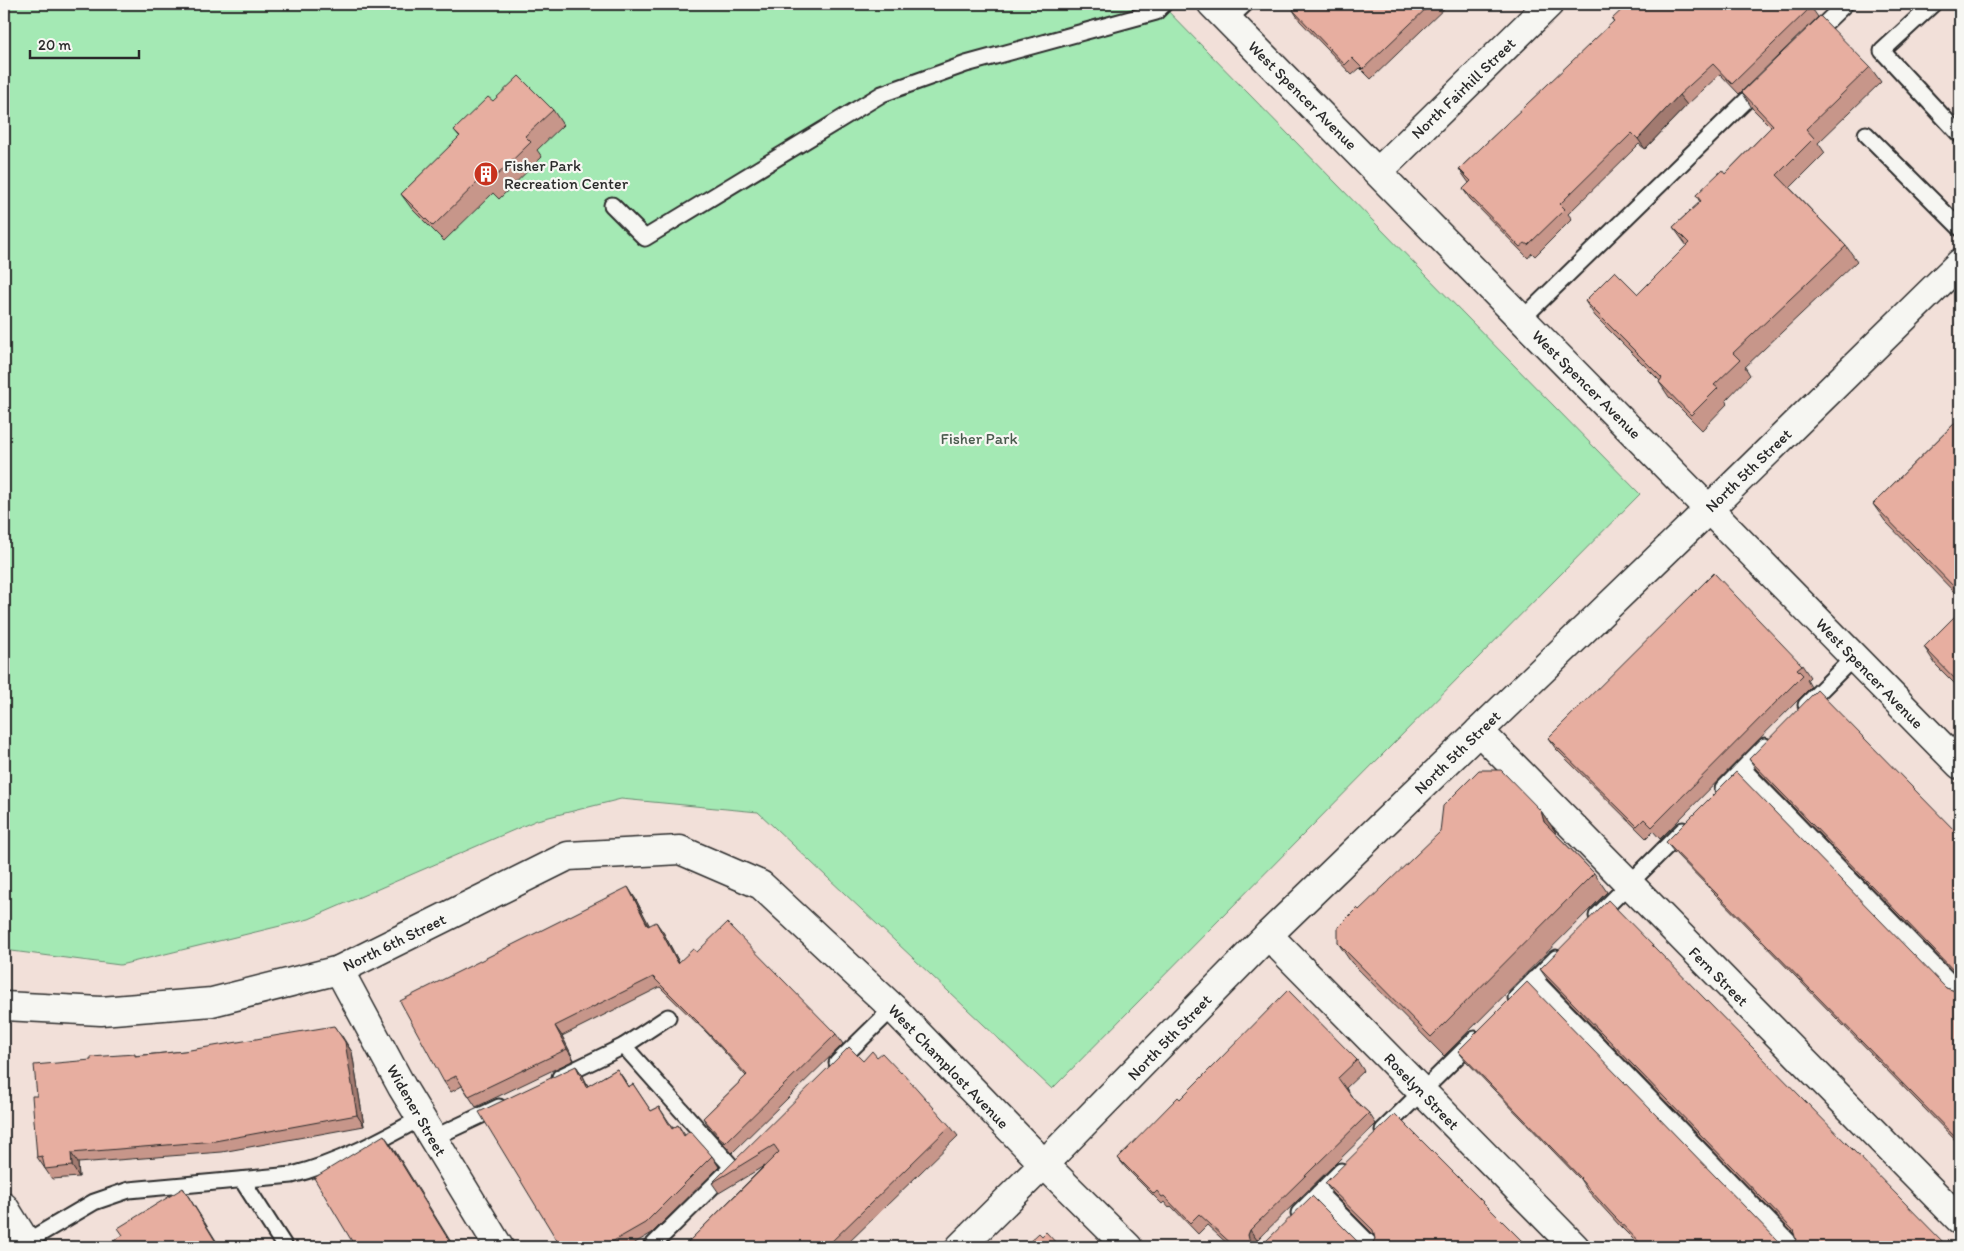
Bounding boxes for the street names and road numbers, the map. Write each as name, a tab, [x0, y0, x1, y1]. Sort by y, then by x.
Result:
street label: North Fairhill Street	[1407, 34, 1519, 143]
street label: West Spencer Avenue	[1244, 37, 1361, 154]
street label: West Spencer Avenue	[1528, 326, 1645, 443]
street label: North 5th Street	[1701, 425, 1795, 516]
street label: West Spencer Avenue	[1812, 614, 1928, 733]
street label: North 5th Street	[1410, 707, 1504, 798]
street label: North 6th Street	[340, 909, 449, 976]
street label: Fern Street	[1685, 943, 1752, 1010]
street label: North 5th Street	[1124, 990, 1215, 1084]
street label: West Champlost Avenue	[884, 1000, 1013, 1133]
street label: Roselyn Street	[1380, 1049, 1463, 1134]
street label: Widener Street	[383, 1061, 450, 1159]

